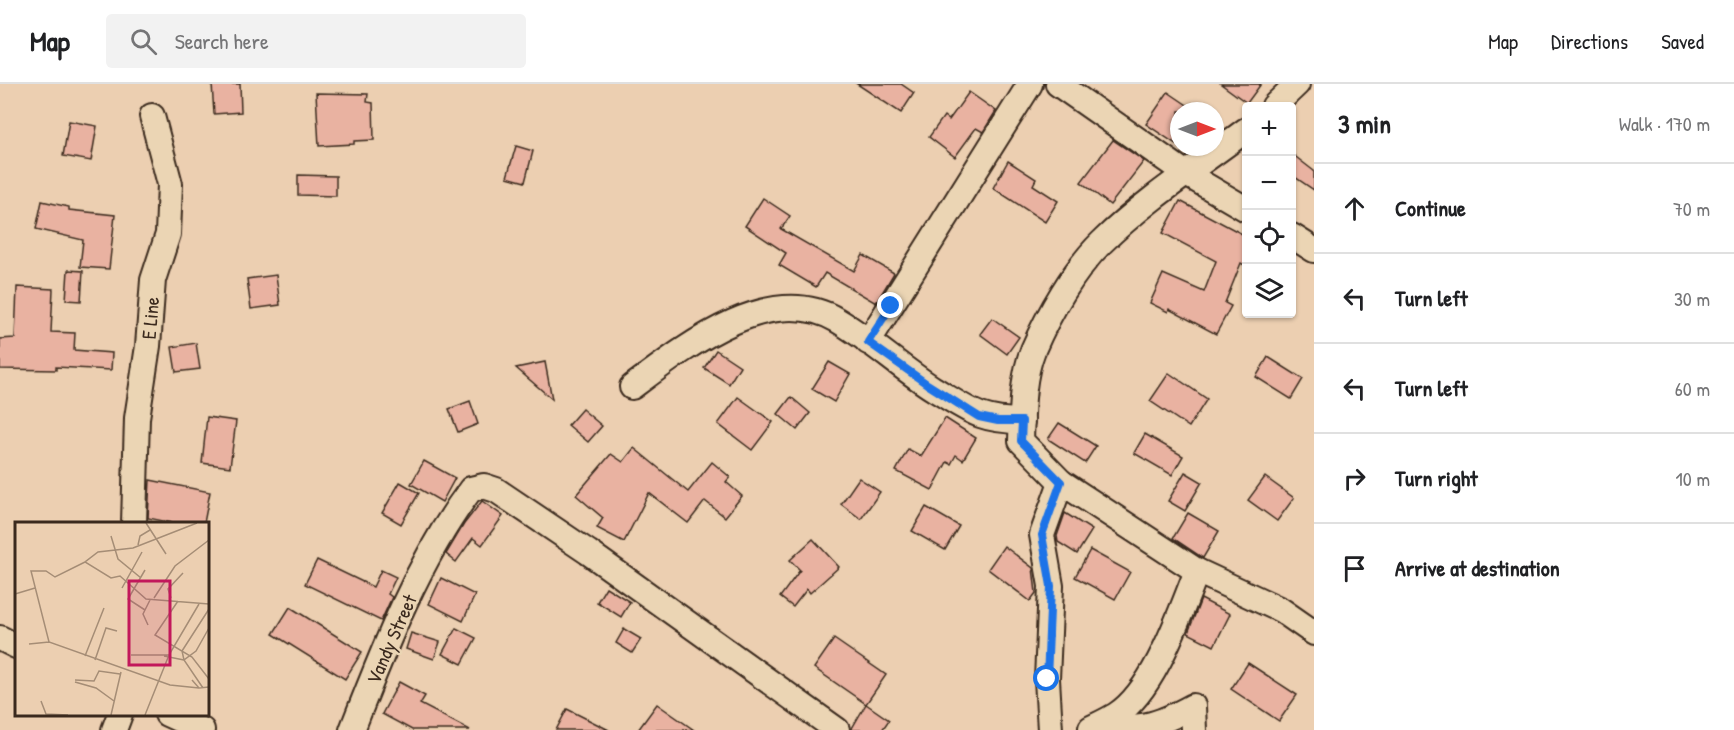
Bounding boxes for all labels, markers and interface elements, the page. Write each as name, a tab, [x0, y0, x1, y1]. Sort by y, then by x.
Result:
search box	[106, 14, 526, 68]
text: Map	[30, 22, 70, 60]
icon: search	[127, 25, 160, 58]
text: Search here	[175, 26, 269, 56]
text: Map	[1488, 27, 1518, 56]
text: Directions	[1551, 27, 1628, 56]
text: Saved	[1661, 27, 1704, 56]
north arrow	[1170, 102, 1224, 156]
map controls	[1242, 102, 1296, 318]
button: +	[1242, 102, 1296, 156]
text: 3 min	[1338, 106, 1391, 141]
text: Walk · 170 m	[1619, 110, 1710, 137]
button: −	[1242, 156, 1296, 210]
icon: ahead	[1338, 192, 1371, 225]
text: Continue	[1395, 193, 1466, 223]
text: 70 m	[1673, 195, 1710, 222]
button: locate	[1242, 210, 1296, 264]
button: layers	[1242, 264, 1296, 318]
icon: left	[1338, 282, 1371, 315]
text: Turn left	[1395, 283, 1468, 313]
text: 30 m	[1674, 285, 1710, 312]
route end	[877, 292, 903, 318]
street label: E Line	[135, 296, 165, 340]
icon: left	[1338, 372, 1371, 405]
text: Turn left	[1395, 373, 1468, 403]
text: 60 m	[1675, 375, 1710, 402]
icon: right	[1338, 462, 1371, 495]
text: Turn right	[1395, 463, 1478, 493]
text: 10 m	[1676, 465, 1710, 492]
inset map	[15, 522, 208, 715]
icon: arrive	[1338, 552, 1371, 585]
text: Arrive at destination	[1395, 553, 1560, 583]
street label: Vandy Street	[359, 589, 423, 688]
route start	[1033, 665, 1059, 691]

